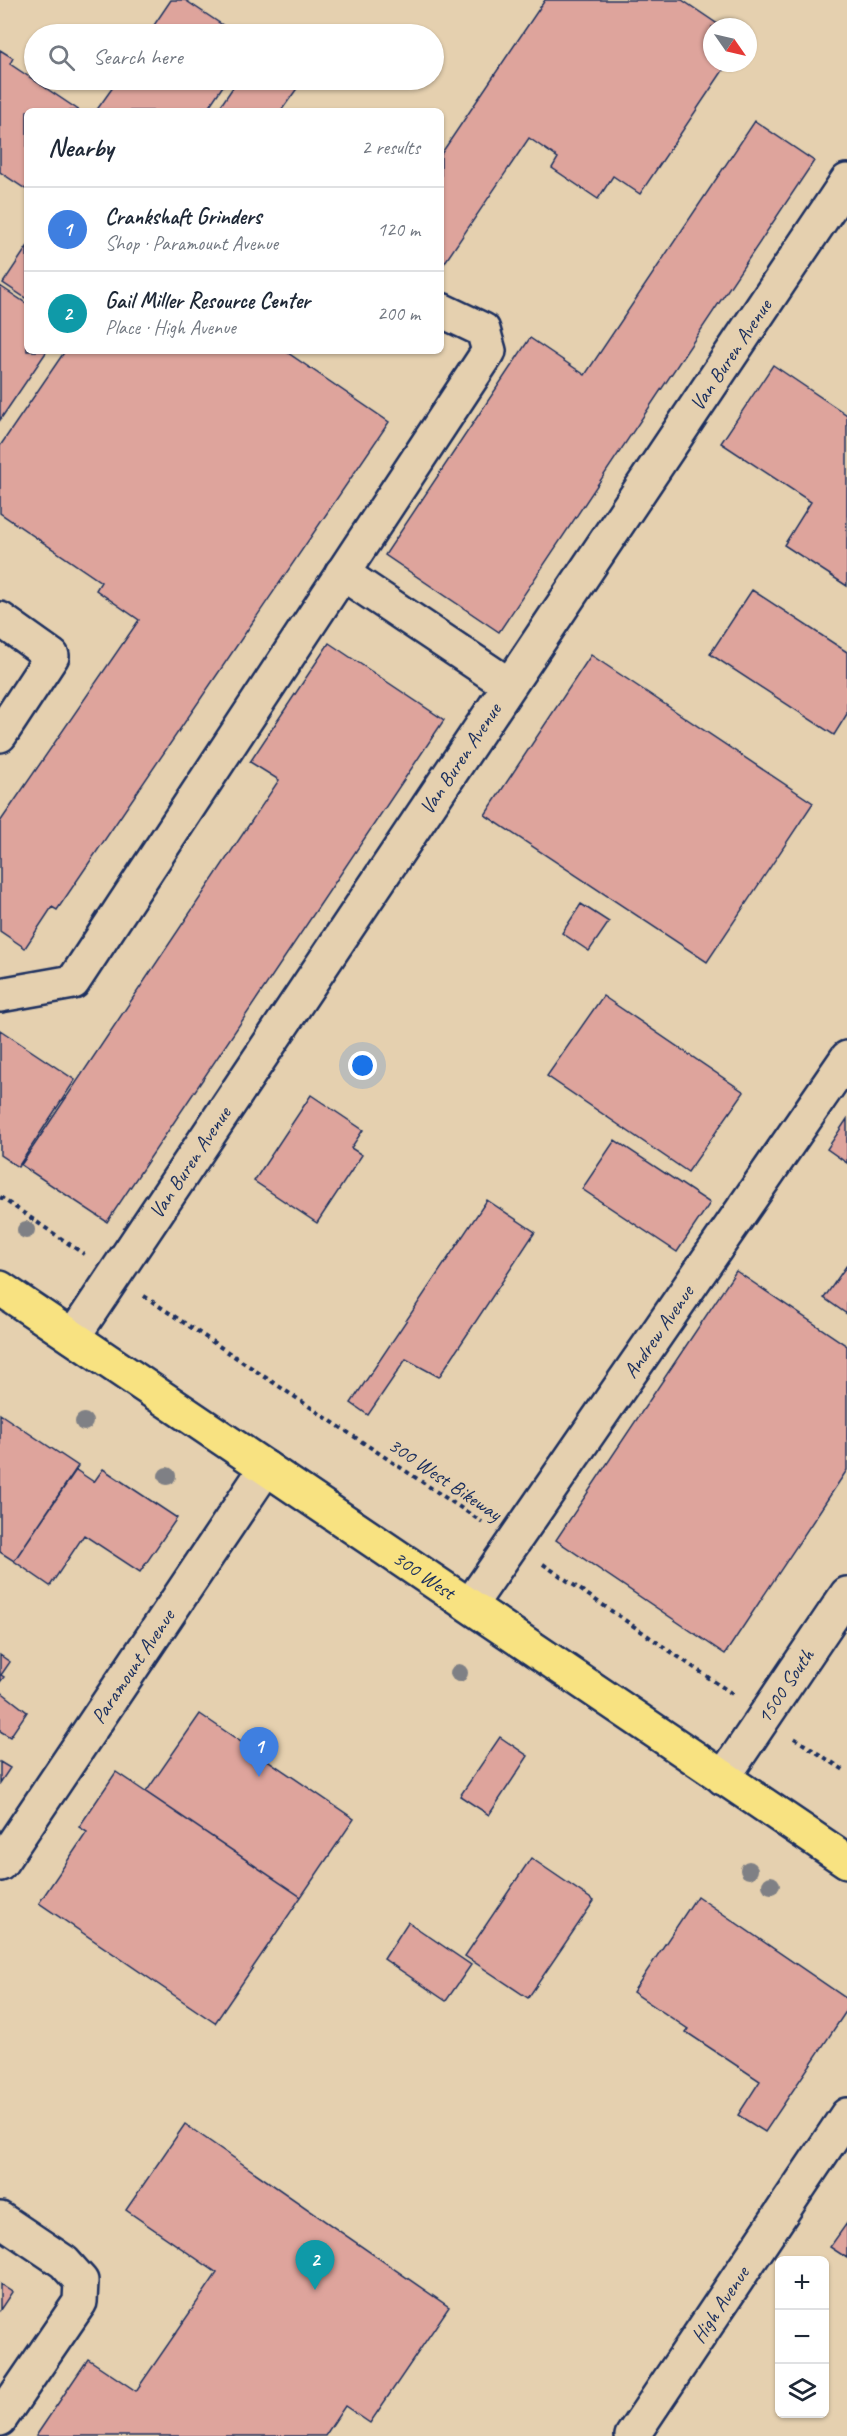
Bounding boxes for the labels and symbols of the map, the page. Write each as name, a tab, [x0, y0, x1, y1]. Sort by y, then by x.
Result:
north arrow	[703, 18, 757, 72]
street label: Van Buren Avenue	[684, 293, 778, 416]
street label: Van Buren Avenue	[414, 697, 507, 819]
your location	[348, 1051, 377, 1080]
street label: Van Buren Avenue	[143, 1101, 237, 1223]
street label: Andrew Avenue	[617, 1279, 701, 1383]
street label: 300 West Bikeway	[383, 1432, 508, 1527]
street label: 300 West	[388, 1545, 462, 1606]
street label: Paramount Avenue	[85, 1603, 182, 1728]
street label: 1500 South	[751, 1642, 820, 1728]
pin: 1	[240, 1728, 278, 1777]
pin: 2	[296, 2240, 334, 2290]
street label: High Avenue	[685, 2260, 756, 2348]

